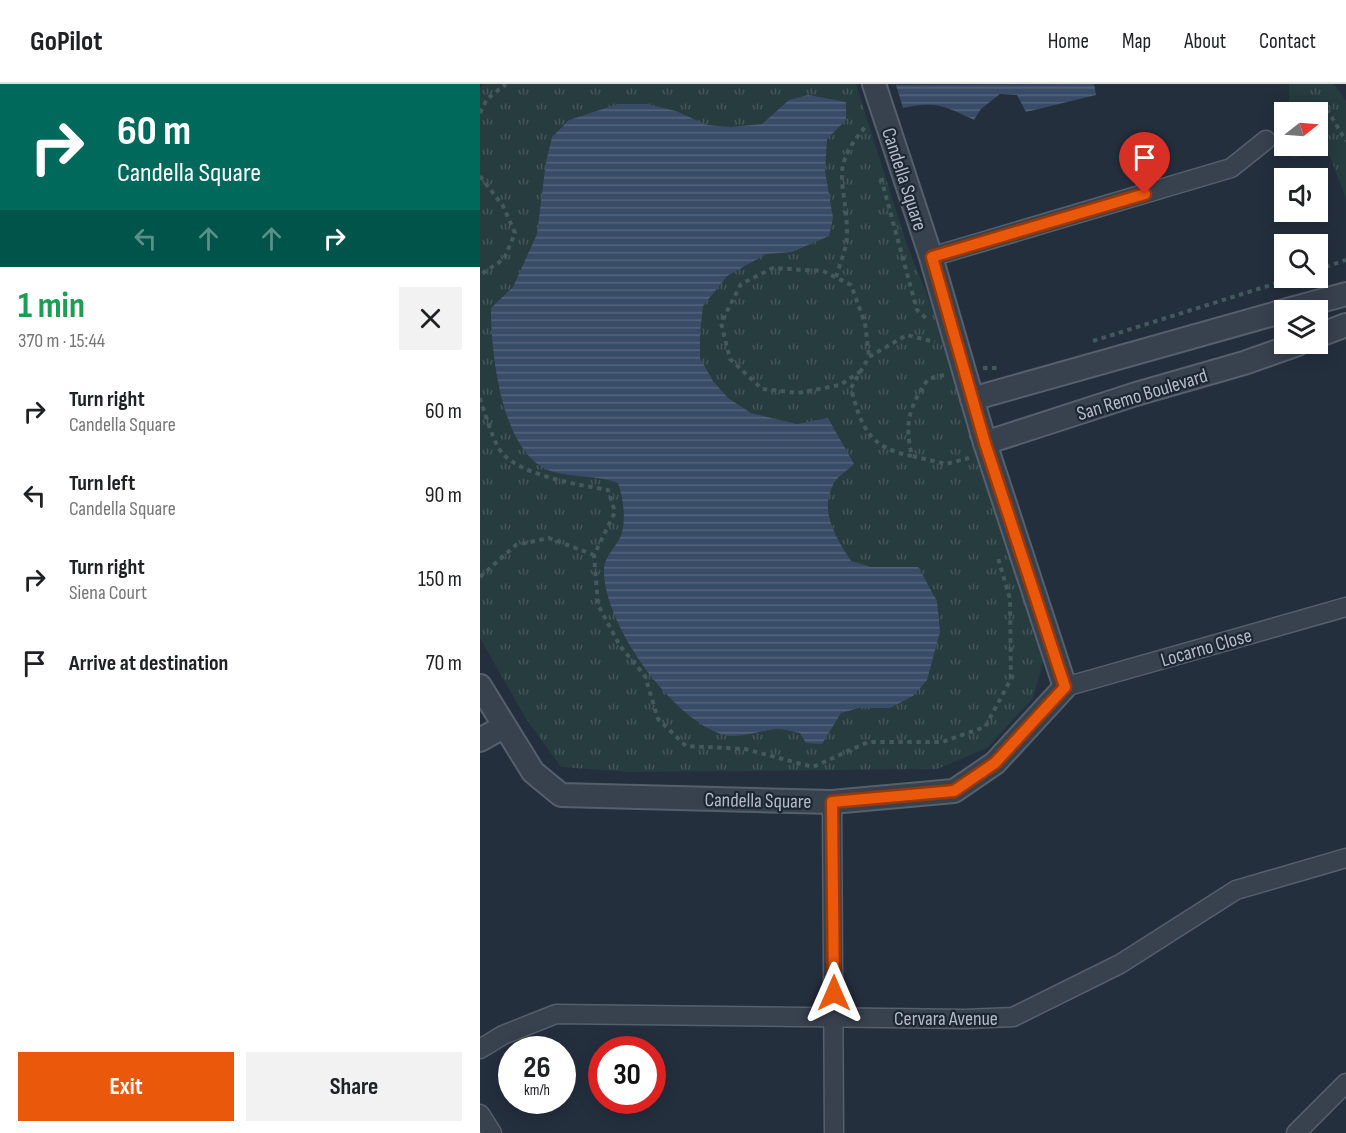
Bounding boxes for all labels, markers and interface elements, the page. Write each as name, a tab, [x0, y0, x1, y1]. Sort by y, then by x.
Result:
text: GoPilot	[30, 25, 102, 58]
text: Home	[1048, 29, 1089, 54]
text: Map	[1122, 29, 1151, 54]
text: About	[1184, 29, 1226, 54]
text: Contact	[1259, 29, 1316, 54]
north arrow	[1274, 102, 1328, 156]
map controls	[1274, 102, 1328, 354]
text: 60 m	[117, 106, 191, 157]
icon: right	[18, 108, 96, 186]
street label: Candella Square	[876, 125, 932, 234]
pin	[1119, 132, 1170, 194]
icon: arrive	[1128, 141, 1161, 174]
text: Candella Square	[117, 157, 261, 189]
button: sound	[1274, 168, 1328, 222]
icon: left	[129, 222, 162, 255]
icon: ahead	[192, 222, 225, 255]
icon: ahead	[255, 222, 288, 255]
icon: right	[318, 222, 351, 255]
button: search	[1274, 234, 1328, 288]
text: 1 min	[18, 285, 85, 328]
button: close	[399, 287, 462, 350]
button: layers	[1274, 300, 1328, 354]
text: 370 m · 15:44	[18, 329, 105, 353]
street label: San Remo Boulevard	[1074, 364, 1211, 426]
text: Turn right	[69, 386, 145, 413]
icon: right	[18, 395, 51, 428]
text: 60 m	[425, 398, 462, 425]
text: Candella Square	[69, 413, 176, 437]
text: Turn left	[69, 470, 135, 497]
icon: left	[18, 479, 51, 512]
text: 90 m	[425, 482, 462, 509]
text: Candella Square	[69, 497, 176, 521]
text: Turn right	[69, 554, 145, 581]
icon: right	[18, 563, 51, 596]
text: 150 m	[418, 566, 462, 593]
text: Siena Court	[69, 581, 147, 605]
street label: Locarno Close	[1158, 624, 1255, 672]
icon: arrive	[18, 647, 51, 680]
text: Arrive at destination	[69, 650, 228, 677]
text: 70 m	[426, 650, 462, 677]
street label: Candella Square	[704, 788, 812, 814]
position arrow	[802, 961, 866, 1025]
street label: Cervara Avenue	[894, 1007, 998, 1031]
speed limit sign: 30	[588, 1036, 666, 1114]
text: 26	[523, 1050, 551, 1086]
button: Exit	[18, 1052, 234, 1121]
button: Share	[246, 1052, 462, 1121]
text: km/h	[524, 1081, 550, 1100]

